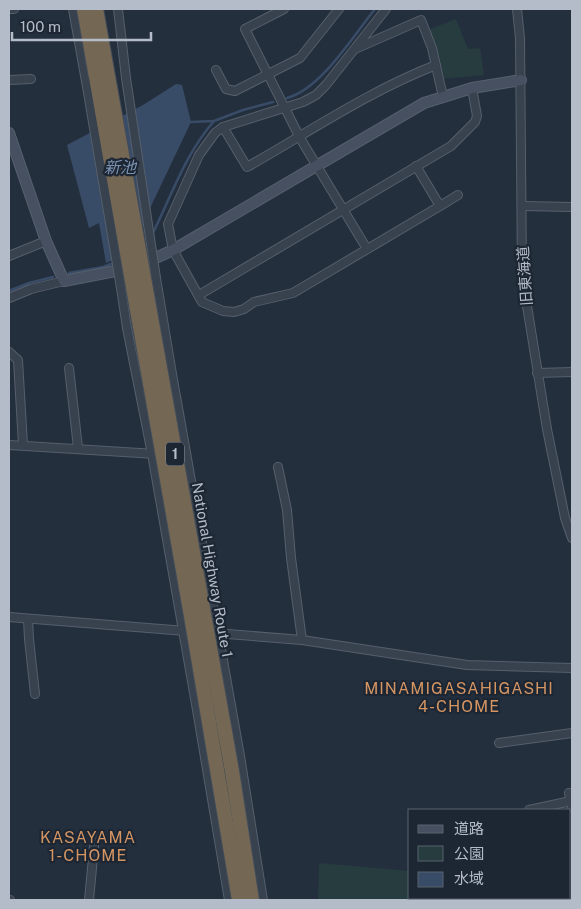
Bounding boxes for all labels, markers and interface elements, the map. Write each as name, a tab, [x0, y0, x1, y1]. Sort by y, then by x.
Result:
scale bar	[12, 10, 151, 42]
text: 100 m	[20, 18, 61, 35]
water label: 新池	[104, 158, 138, 177]
street label: 旧東海道	[514, 246, 535, 307]
road number: 1	[166, 442, 184, 466]
street label: National Highway Route 1	[189, 481, 236, 659]
district label: MINAMIGASAHIGASHI 4-CHOME	[364, 679, 554, 716]
legend	[408, 809, 571, 899]
text: 道路	[454, 820, 484, 837]
district label: KASAYAMA 1-CHOME	[40, 828, 136, 865]
text: 公園	[454, 845, 484, 862]
text: 水域	[454, 870, 484, 887]

